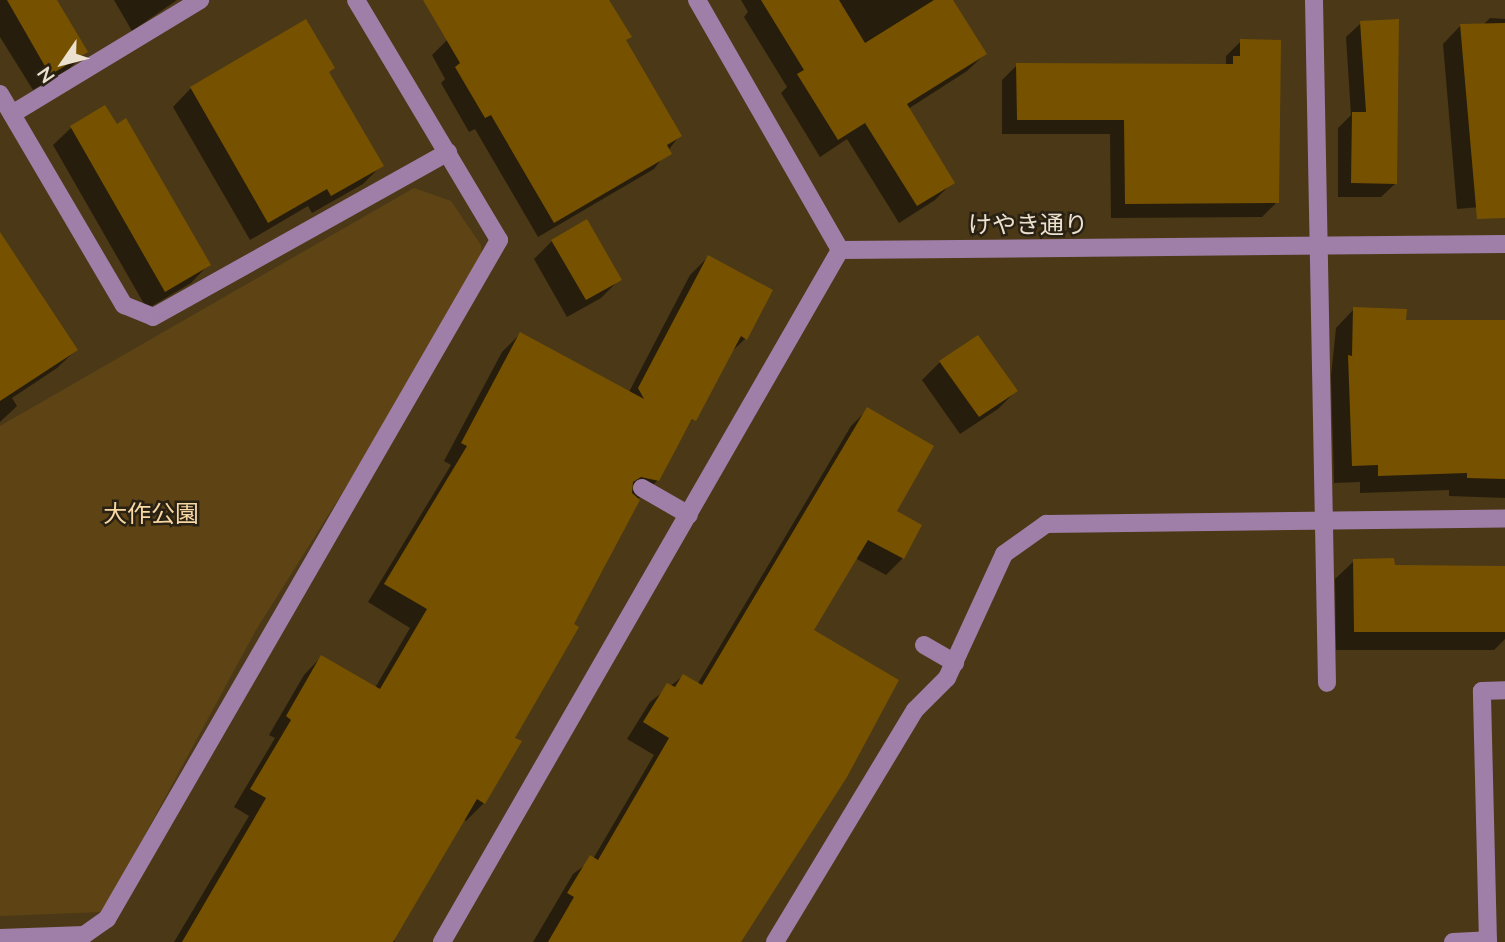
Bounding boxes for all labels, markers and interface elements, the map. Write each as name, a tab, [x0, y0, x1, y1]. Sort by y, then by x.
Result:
north arrow	[28, 28, 98, 98]
text: N	[32, 63, 59, 88]
street label: けやき通り	[968, 210, 1088, 238]
park label: 大作公園	[103, 499, 199, 527]

